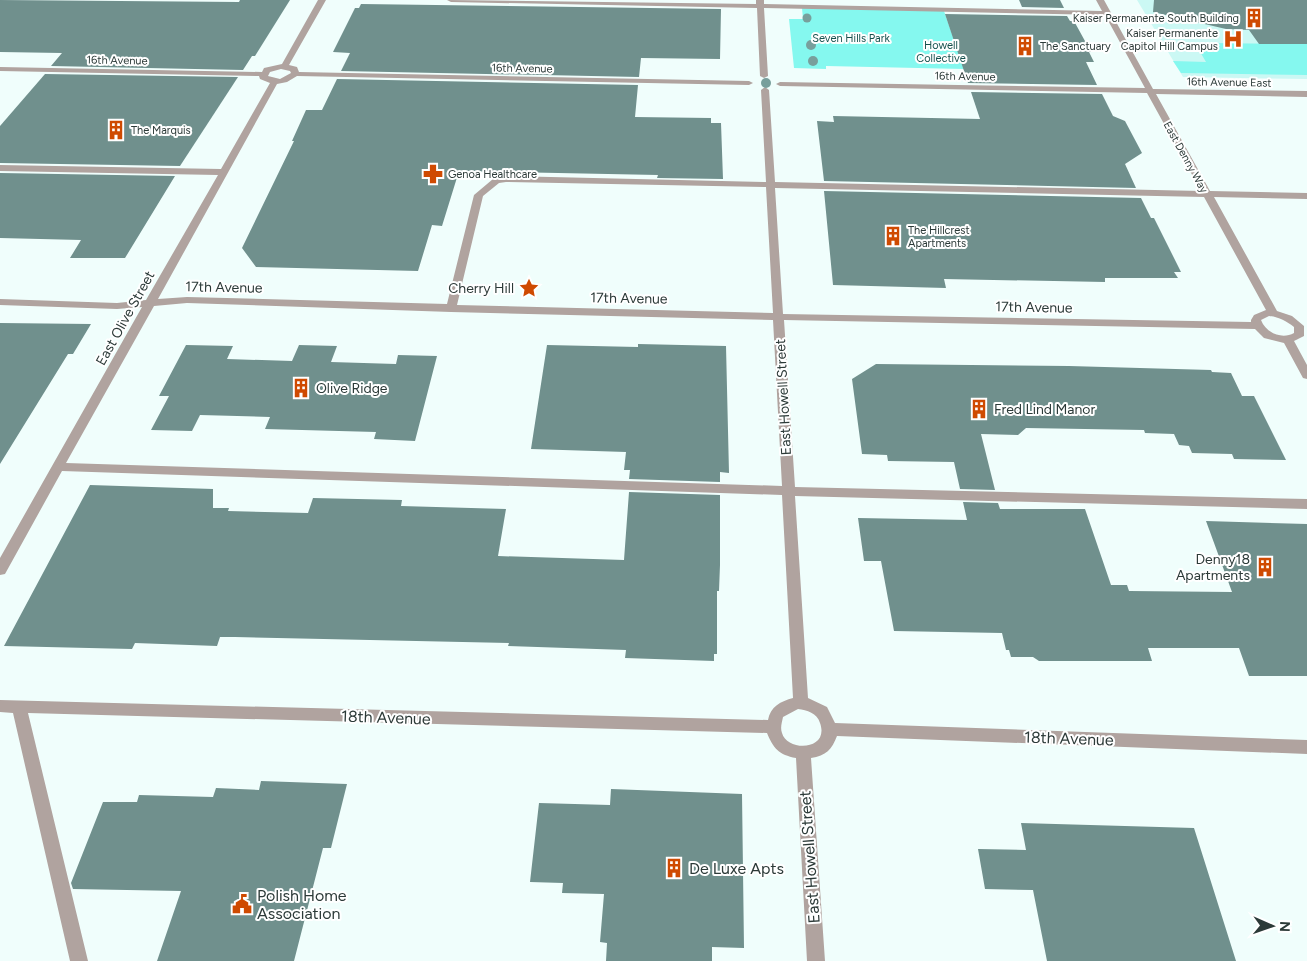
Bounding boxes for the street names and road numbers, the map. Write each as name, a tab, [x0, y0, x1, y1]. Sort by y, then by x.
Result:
street label: 16th Avenue	[86, 53, 148, 68]
street label: 16th Avenue	[491, 61, 553, 76]
street label: 16th Avenue	[934, 69, 996, 84]
street label: 16th Avenue East	[1186, 75, 1272, 90]
street label: East Denny Way	[1161, 119, 1211, 195]
street label: East Olive Street	[92, 268, 158, 368]
street label: 17th Avenue	[185, 278, 263, 297]
street label: 17th Avenue	[590, 289, 668, 308]
street label: 17th Avenue	[995, 298, 1073, 317]
street label: East Howell Street	[772, 338, 795, 456]
street label: 18th Avenue	[341, 706, 431, 729]
street label: 18th Avenue	[1024, 727, 1114, 750]
street label: East Howell Street	[795, 790, 824, 924]

